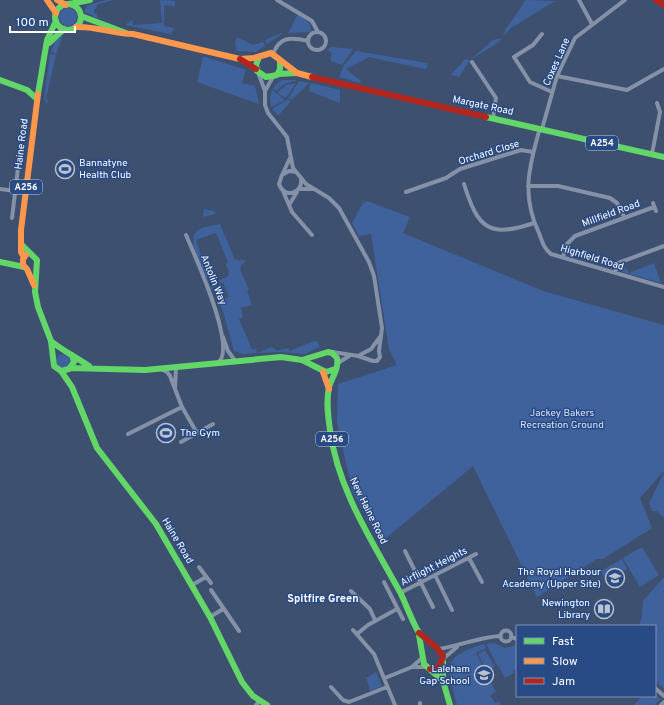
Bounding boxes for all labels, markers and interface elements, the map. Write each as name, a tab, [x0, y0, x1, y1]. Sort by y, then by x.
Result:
scale bar	[10, 8, 75, 34]
text: 100 m	[16, 15, 49, 31]
street label: Coxes Lane	[541, 36, 573, 88]
street label: Margate Road	[451, 93, 515, 119]
street label: Haine Road	[12, 118, 32, 170]
road number: A254	[586, 136, 618, 150]
street label: Orchard Close	[457, 138, 521, 168]
place label: Bannatyne Health Club	[79, 157, 132, 182]
sports icon: Bannatyne Health Club	[54, 158, 76, 180]
road number: A256	[10, 180, 42, 194]
street label: Millfield Road	[580, 197, 642, 231]
street label: Highfield Road	[559, 242, 625, 274]
street label: Antolin Way	[197, 253, 229, 307]
park label: Jackey Bakers Recreation Ground	[520, 407, 604, 432]
sports icon: The Gym	[155, 422, 177, 444]
place label: The Gym	[180, 427, 220, 440]
road number: A256	[316, 432, 348, 446]
street label: New Haine Road	[346, 475, 390, 547]
street label: Haine Road	[158, 516, 196, 566]
street label: Airflight Heights	[398, 544, 470, 589]
place label: The Royal Harbour Academy (Upper Site)	[502, 566, 601, 591]
school or university icon: The Royal Harbour Academy (Upper Site)	[604, 567, 626, 589]
district label: Spitfire Green	[287, 592, 359, 606]
place label: Newington Library	[542, 597, 590, 622]
library icon: Newington Library	[593, 598, 615, 620]
legend	[516, 625, 656, 697]
text: Fast	[552, 634, 574, 650]
text: Slow	[552, 654, 578, 670]
place label: Laleham Gap School	[419, 663, 470, 688]
school or university icon: Laleham Gap School	[473, 664, 495, 686]
text: Jam	[552, 674, 575, 690]

